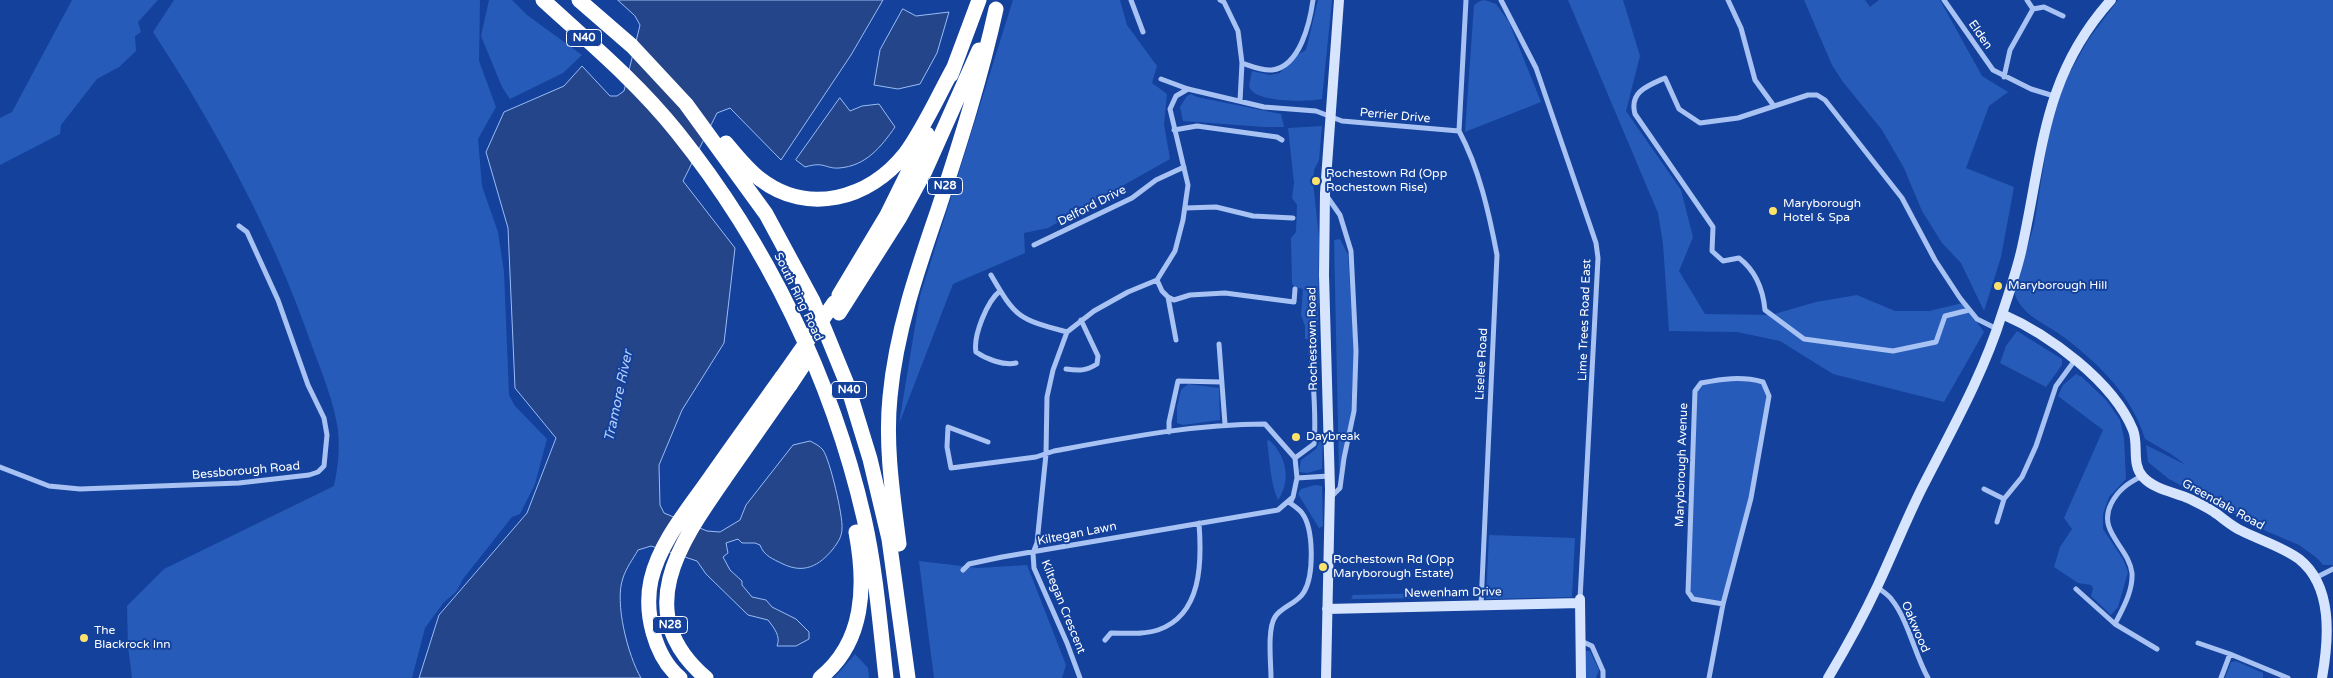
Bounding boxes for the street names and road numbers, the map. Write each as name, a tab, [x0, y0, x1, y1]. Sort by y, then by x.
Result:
street label: Elden	[1965, 18, 1995, 52]
road number: N40	[566, 29, 602, 46]
street label: Perrier Drive	[1359, 106, 1431, 126]
road number: N28	[928, 178, 962, 195]
street label: Delford Drive	[1055, 183, 1129, 229]
street label: South Ring Road	[770, 250, 826, 344]
street label: Lime Trees Road East	[1576, 259, 1594, 381]
street label: Rochestown Road	[1305, 287, 1321, 391]
street label: Liselee Road	[1473, 328, 1491, 400]
road number: N40	[832, 382, 866, 398]
street label: Maryborough Avenue	[1673, 403, 1691, 527]
street label: Bessborough Road	[191, 459, 301, 483]
street label: Greendale Road	[2179, 476, 2267, 534]
street label: Kiltegan Lawn	[1036, 519, 1118, 549]
street label: Kiltegan Crescent	[1038, 558, 1088, 656]
street label: Newenham Drive	[1404, 585, 1502, 601]
street label: Oakwood	[1898, 599, 1932, 655]
road number: N28	[652, 616, 688, 634]

